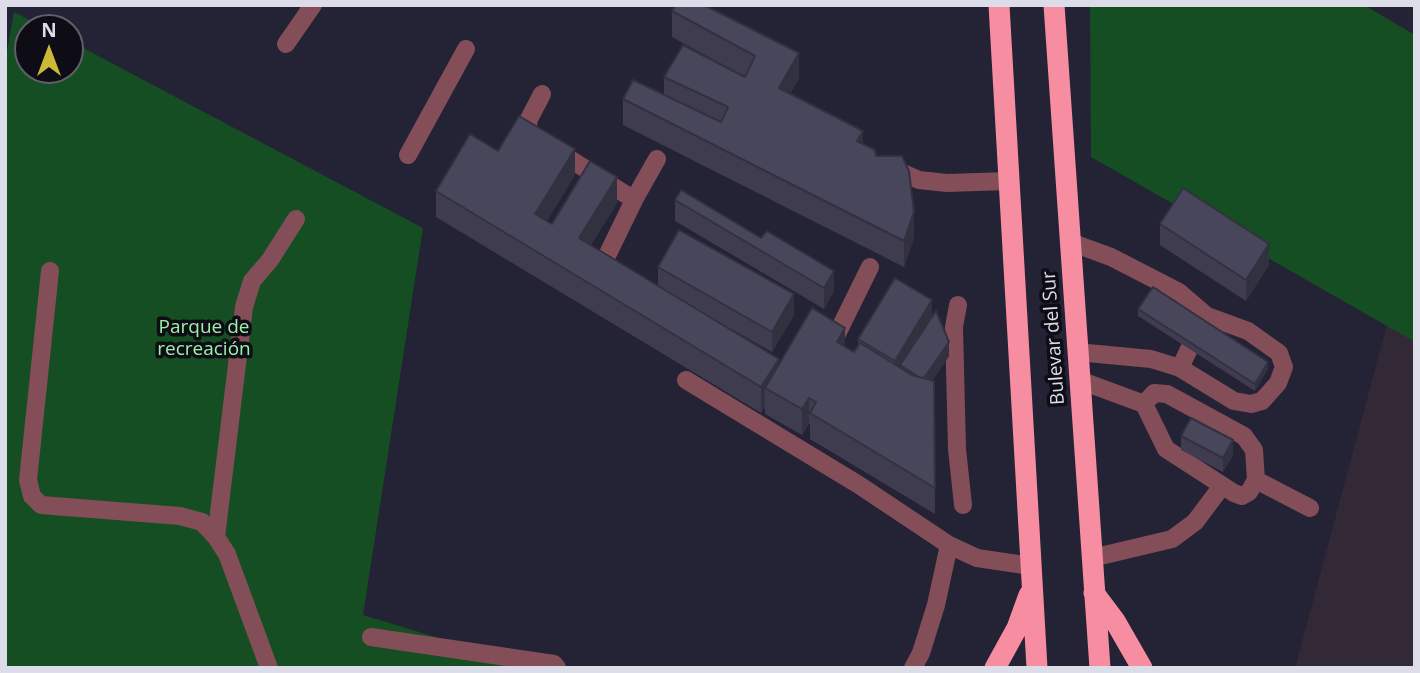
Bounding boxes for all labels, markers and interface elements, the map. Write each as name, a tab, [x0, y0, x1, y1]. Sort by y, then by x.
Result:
north arrow	[14, 14, 84, 84]
text: N	[41, 17, 57, 43]
street label: Bulevar del Sur	[1038, 270, 1070, 406]
park label: Parque de recreación	[157, 317, 251, 361]

